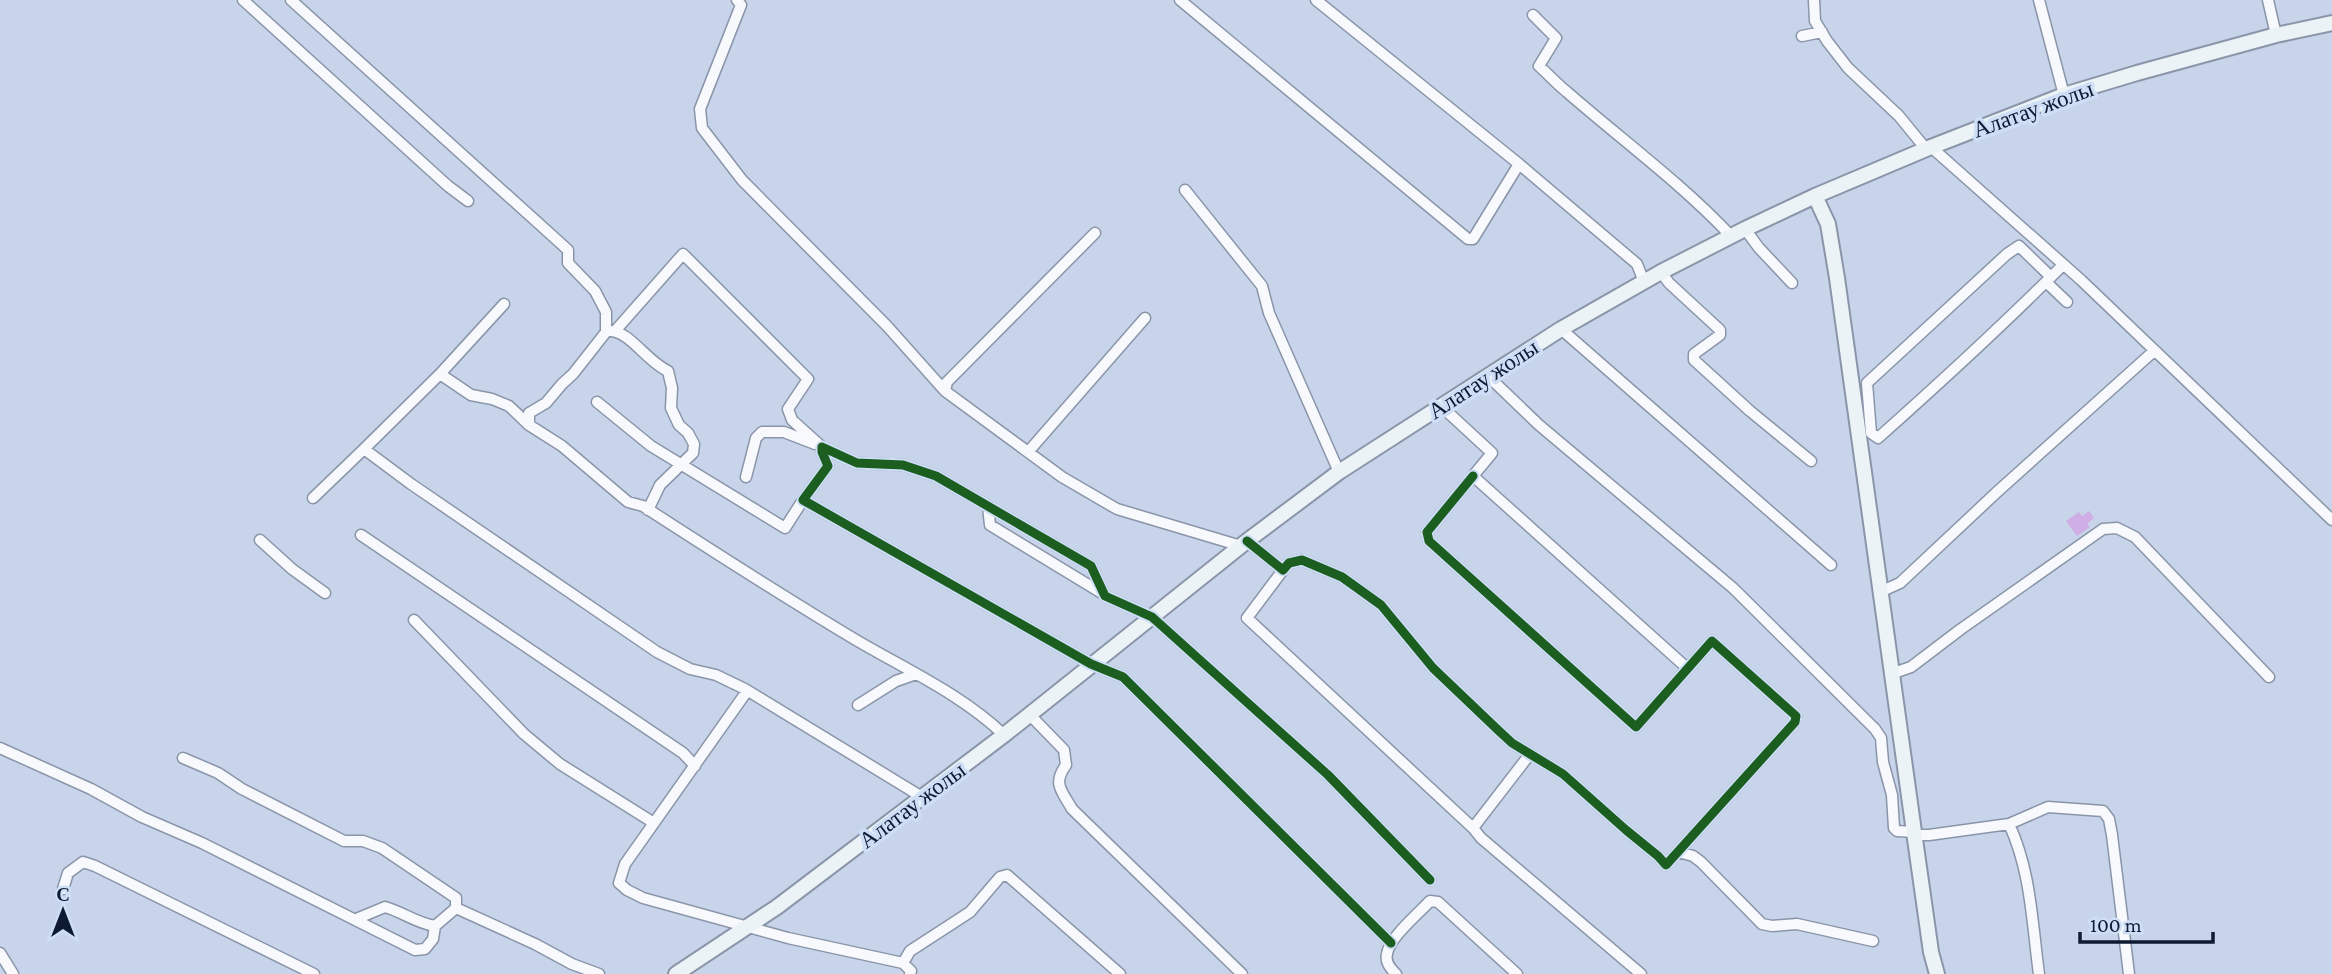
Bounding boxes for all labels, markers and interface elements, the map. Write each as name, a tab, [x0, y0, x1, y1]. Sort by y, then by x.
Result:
street label: Алатау жолы	[1969, 75, 2097, 143]
street label: Алатау жолы	[1423, 334, 1543, 424]
street label: Алатау жолы	[854, 757, 970, 853]
north arrow	[28, 876, 98, 946]
text: С	[56, 884, 70, 905]
scale bar	[2080, 900, 2213, 944]
text: 100 m	[2090, 913, 2142, 937]

